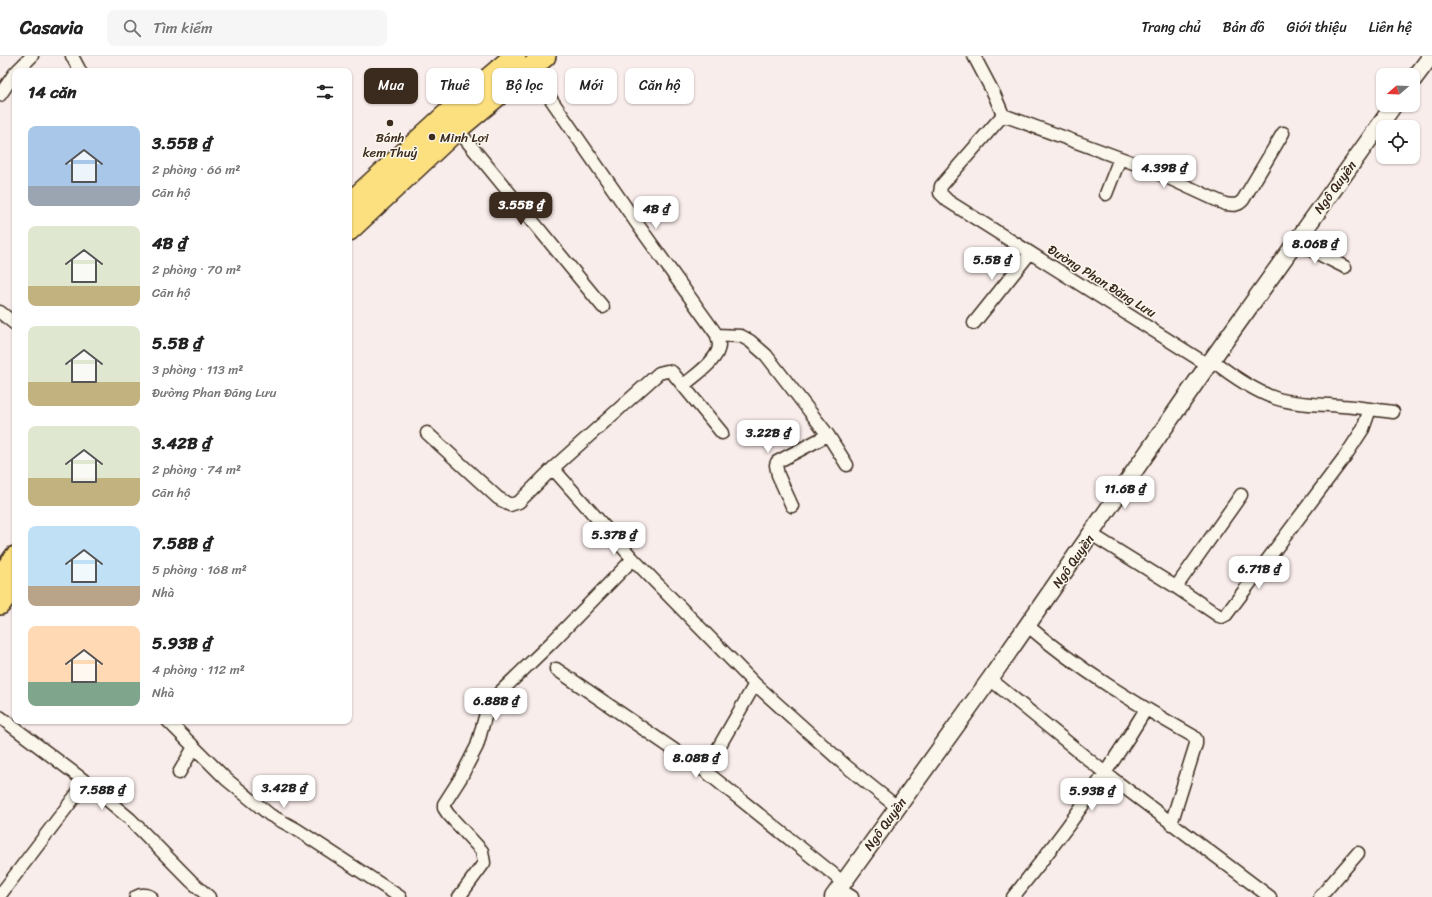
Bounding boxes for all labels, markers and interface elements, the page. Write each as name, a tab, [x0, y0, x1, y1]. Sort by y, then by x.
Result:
search box	[107, 10, 387, 46]
text: Casavia	[20, 11, 83, 44]
text: Tìm kiếm	[153, 15, 213, 41]
text: Trang chủ	[1141, 15, 1201, 40]
text: Bản đồ	[1223, 15, 1264, 40]
text: Giới thiệu	[1286, 15, 1347, 40]
text: Liên hệ	[1369, 15, 1412, 40]
icon: search	[121, 17, 143, 39]
chip: Mua	[364, 68, 418, 104]
chip: Thuê	[426, 68, 484, 104]
chip: Bộ lọc	[492, 68, 557, 104]
chip: Mới	[565, 68, 617, 104]
chip: Căn hộ	[625, 68, 694, 104]
north arrow	[1376, 68, 1420, 112]
map controls	[1376, 68, 1420, 164]
text: 14 căn	[28, 77, 77, 107]
icon: filters	[314, 81, 336, 103]
marker: Bánh kem Thuỷ	[385, 118, 395, 128]
button: locate	[1376, 120, 1420, 164]
place label: Bánh kem Thuỷ	[363, 126, 418, 164]
place label: Minh Lợi	[440, 126, 489, 149]
text: 3.55B ₫	[152, 128, 211, 158]
marker: Minh Lợi	[427, 132, 437, 142]
icon: home	[60, 142, 108, 190]
pin: 4.39B ₫	[1127, 155, 1201, 189]
street label: Ngô Quyền	[1308, 155, 1362, 219]
text: 4.39B ₫	[1141, 156, 1187, 179]
text: 2 phòng · 66 m²	[152, 158, 240, 181]
text: Căn hộ	[152, 181, 190, 204]
pin: 3.55B ₫	[484, 192, 558, 226]
text: 3.55B ₫	[498, 193, 544, 216]
pin: 4B ₫	[632, 196, 680, 230]
text: 4B ₫	[643, 197, 669, 220]
text: 4B ₫	[152, 228, 187, 258]
pin: 8.06B ₫	[1278, 231, 1352, 265]
text: 8.06B ₫	[1292, 232, 1338, 255]
street label: Đường Phan Đăng Lưu	[1043, 238, 1161, 324]
icon: home	[60, 242, 108, 290]
pin: 5.5B ₫	[959, 247, 1025, 281]
text: 5.5B ₫	[973, 248, 1011, 271]
text: 2 phòng · 70 m²	[152, 258, 241, 281]
text: Căn hộ	[152, 281, 190, 304]
text: 5.5B ₫	[152, 328, 202, 358]
icon: home	[60, 342, 108, 390]
text: 3 phòng · 113 m²	[152, 358, 243, 381]
text: Đường Phan Đăng Lưu	[152, 381, 276, 404]
pin: 3.22B ₫	[731, 420, 805, 454]
text: 3.22B ₫	[746, 421, 790, 444]
text: 3.42B ₫	[152, 428, 211, 458]
icon: home	[60, 442, 108, 490]
text: 2 phòng · 74 m²	[152, 458, 241, 481]
pin: 11.6B ₫	[1088, 476, 1162, 510]
text: 11.6B ₫	[1105, 477, 1145, 500]
text: Căn hộ	[152, 481, 190, 504]
pin: 5.37B ₫	[577, 522, 651, 556]
text: 5.37B ₫	[592, 523, 636, 546]
text: 7.58B ₫	[152, 528, 212, 558]
street label: Ngô Quyền	[1046, 529, 1100, 593]
icon: home	[60, 542, 108, 590]
pin: 6.71B ₫	[1222, 556, 1296, 590]
text: 6.71B ₫	[1238, 557, 1280, 580]
text: 5 phòng · 168 m²	[152, 558, 247, 581]
text: Nhà	[152, 581, 174, 604]
text: 5.93B ₫	[152, 628, 211, 658]
icon: home	[60, 642, 108, 690]
text: 4 phòng · 112 m²	[152, 658, 245, 681]
text: Nhà	[152, 681, 174, 704]
pin: 6.88B ₫	[459, 688, 533, 722]
text: 6.88B ₫	[473, 689, 519, 712]
pin: 8.08B ₫	[659, 745, 733, 779]
text: 8.08B ₫	[673, 746, 719, 769]
pin: 3.42B ₫	[247, 775, 321, 809]
text: 3.42B ₫	[261, 776, 307, 799]
pin: 7.58B ₫	[65, 777, 139, 811]
text: 7.58B ₫	[79, 778, 125, 801]
pin: 5.93B ₫	[1055, 778, 1129, 812]
text: 5.93B ₫	[1069, 779, 1115, 802]
street label: Ngô Quyền	[858, 792, 912, 856]

